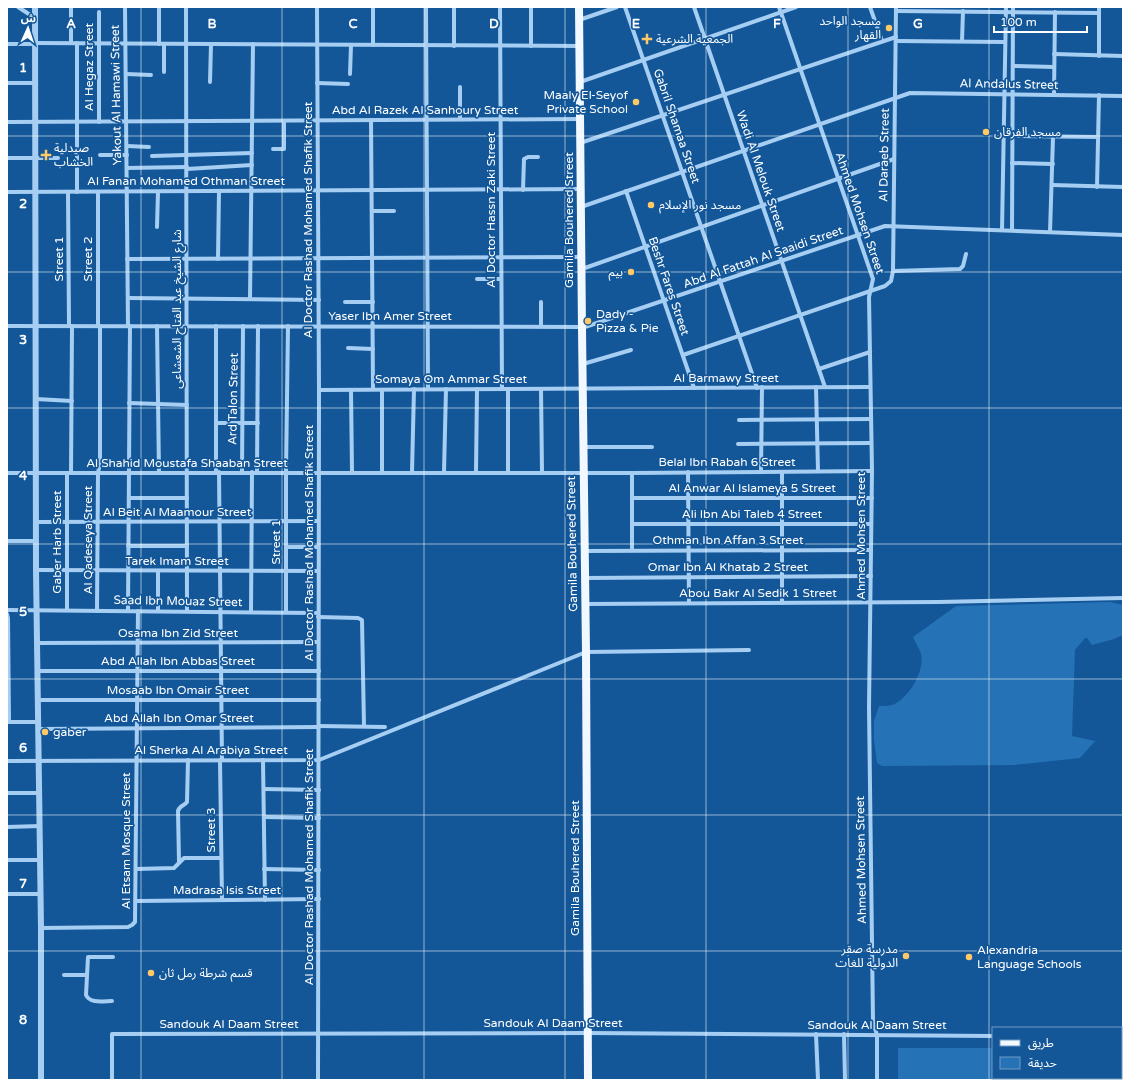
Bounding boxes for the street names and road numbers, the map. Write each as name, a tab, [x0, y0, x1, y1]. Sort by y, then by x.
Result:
street label: Al Hegaz Street	[82, 22, 96, 111]
street label: Yakout Al Hamawi Street	[108, 24, 124, 165]
street label: Gabril Shamaa Street	[651, 67, 703, 186]
street label: Al Andalus Street	[959, 76, 1059, 92]
street label: Al Doctor Rashad Mohamed Shafik Street	[301, 101, 315, 338]
street label: Abd Al Razek Al Sanhoury Street	[332, 103, 519, 117]
street label: Al Daraeb Street	[876, 108, 892, 202]
street label: Wadi Al Melouk Street	[734, 109, 788, 234]
street label: Al Doctor Hassn Zaki Street	[484, 132, 498, 288]
street label: Ahmed Mohsen Street	[833, 150, 888, 276]
street label: Gamila Bouhered Street	[562, 152, 576, 288]
street label: Al Fanan Mohamed Othman Street	[87, 174, 285, 188]
street label: Abd Al Fattah Al Saaidi Street	[681, 223, 845, 291]
street label: شارع الشيخ عبد الفتاح الشعشاعى	[170, 229, 186, 389]
street label: Beshr Fares Street	[646, 235, 693, 338]
street label: Street 1	[52, 237, 66, 281]
street label: Street 2	[81, 237, 95, 281]
street label: Yaser Ibn Amer Street	[328, 309, 452, 323]
street label: Ard Talon Street	[225, 352, 241, 445]
street label: Al Barmawy Street	[673, 371, 779, 385]
street label: Somaya Om Ammar Street	[375, 372, 527, 386]
street label: Al Doctor Rashad Mohamed Shafik Street	[302, 424, 316, 661]
street label: Belal Ibn Rabah 6 Street	[658, 455, 796, 469]
street label: Al Shahid Moustafa Shaaban Street	[86, 456, 288, 470]
street label: Ahmed Mohsen Street	[854, 472, 868, 600]
street label: Gamila Bouhered Street	[564, 476, 580, 612]
street label: Al Anwar Al Islameya 5 Street	[668, 481, 836, 495]
street label: Al Qadeseya Street	[81, 485, 95, 594]
street label: Gaber Harb Street	[50, 490, 64, 594]
street label: Al Beit Al Maamour Street	[103, 505, 252, 519]
street label: Ali Ibn Abi Taleb 4 Street	[682, 507, 823, 521]
street label: Street 1	[269, 520, 283, 564]
street label: Othman Ibn Affan 3 Street	[652, 533, 804, 547]
street label: Tarek Imam Street	[125, 554, 229, 568]
street label: Omar Ibn Al Khatab 2 Street	[648, 560, 809, 574]
street label: Abou Bakr Al Sedik 1 Street	[679, 586, 837, 600]
street label: Saad Ibn Mouaz Street	[113, 593, 243, 609]
street label: Osama Ibn Zid Street	[118, 626, 238, 640]
street label: Abd Allah Ibn Abbas Street	[101, 654, 256, 668]
street label: Mosaab Ibn Omair Street	[107, 683, 250, 697]
street label: Abd Allah Ibn Omar Street	[104, 711, 254, 725]
street label: Al Sherka Al Arabiya Street	[134, 743, 288, 757]
street label: Al Doctor Rashad Mohamed Shafik Street	[302, 748, 316, 985]
street label: Al Etsam Mosque Street	[119, 772, 133, 910]
street label: Ahmed Mohsen Street	[853, 795, 869, 924]
street label: Gamila Bouhered Street	[568, 800, 582, 936]
street label: Street 3	[204, 808, 218, 852]
street label: Madrasa Isis Street	[173, 883, 281, 897]
street label: Sandouk Al Daam Street	[483, 1016, 623, 1030]
street label: Sandouk Al Daam Street	[159, 1017, 299, 1031]
street label: Sandouk Al Daam Street	[807, 1018, 947, 1032]

